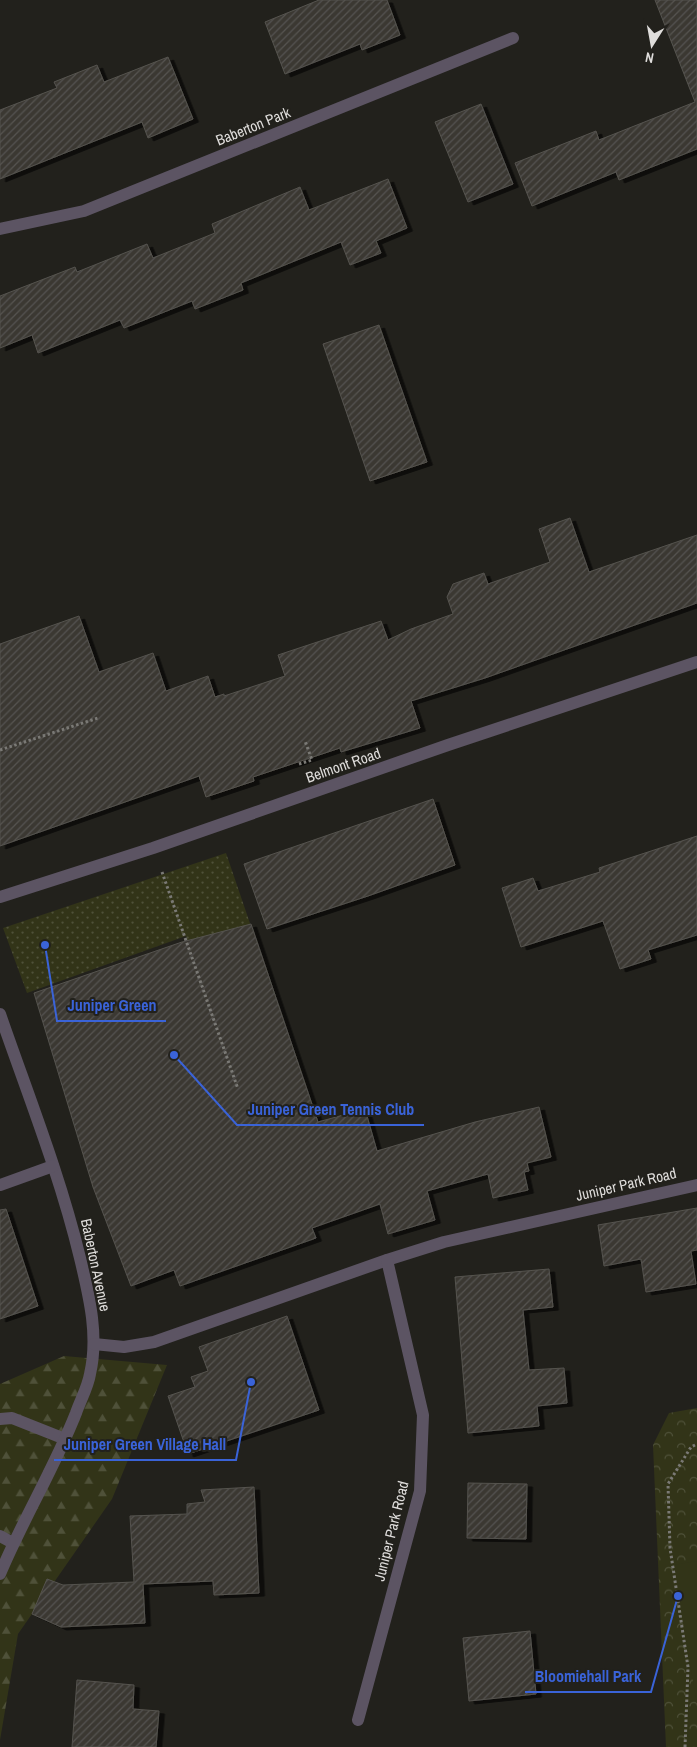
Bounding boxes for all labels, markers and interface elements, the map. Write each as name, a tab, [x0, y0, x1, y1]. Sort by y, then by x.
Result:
north arrow	[627, 20, 677, 70]
text: N	[644, 48, 655, 67]
street label: Baberton Park	[213, 101, 294, 150]
street label: Belmont Road	[303, 742, 383, 788]
callout: Juniper Green	[57, 990, 166, 1021]
text: Juniper Green	[68, 994, 156, 1016]
callout: Juniper Green Tennis Club	[237, 1094, 424, 1125]
text: Juniper Green Tennis Club	[248, 1098, 414, 1120]
street label: Juniper Park Road	[574, 1162, 678, 1206]
street label: Baberton Avenue	[76, 1217, 116, 1313]
callout: Juniper Green Village Hall	[54, 1429, 236, 1460]
text: Juniper Green Village Hall	[64, 1433, 226, 1455]
street label: Juniper Park Road	[368, 1479, 414, 1583]
callout: Bloomiehall Park	[525, 1661, 651, 1692]
text: Bloomiehall Park	[535, 1665, 642, 1687]

